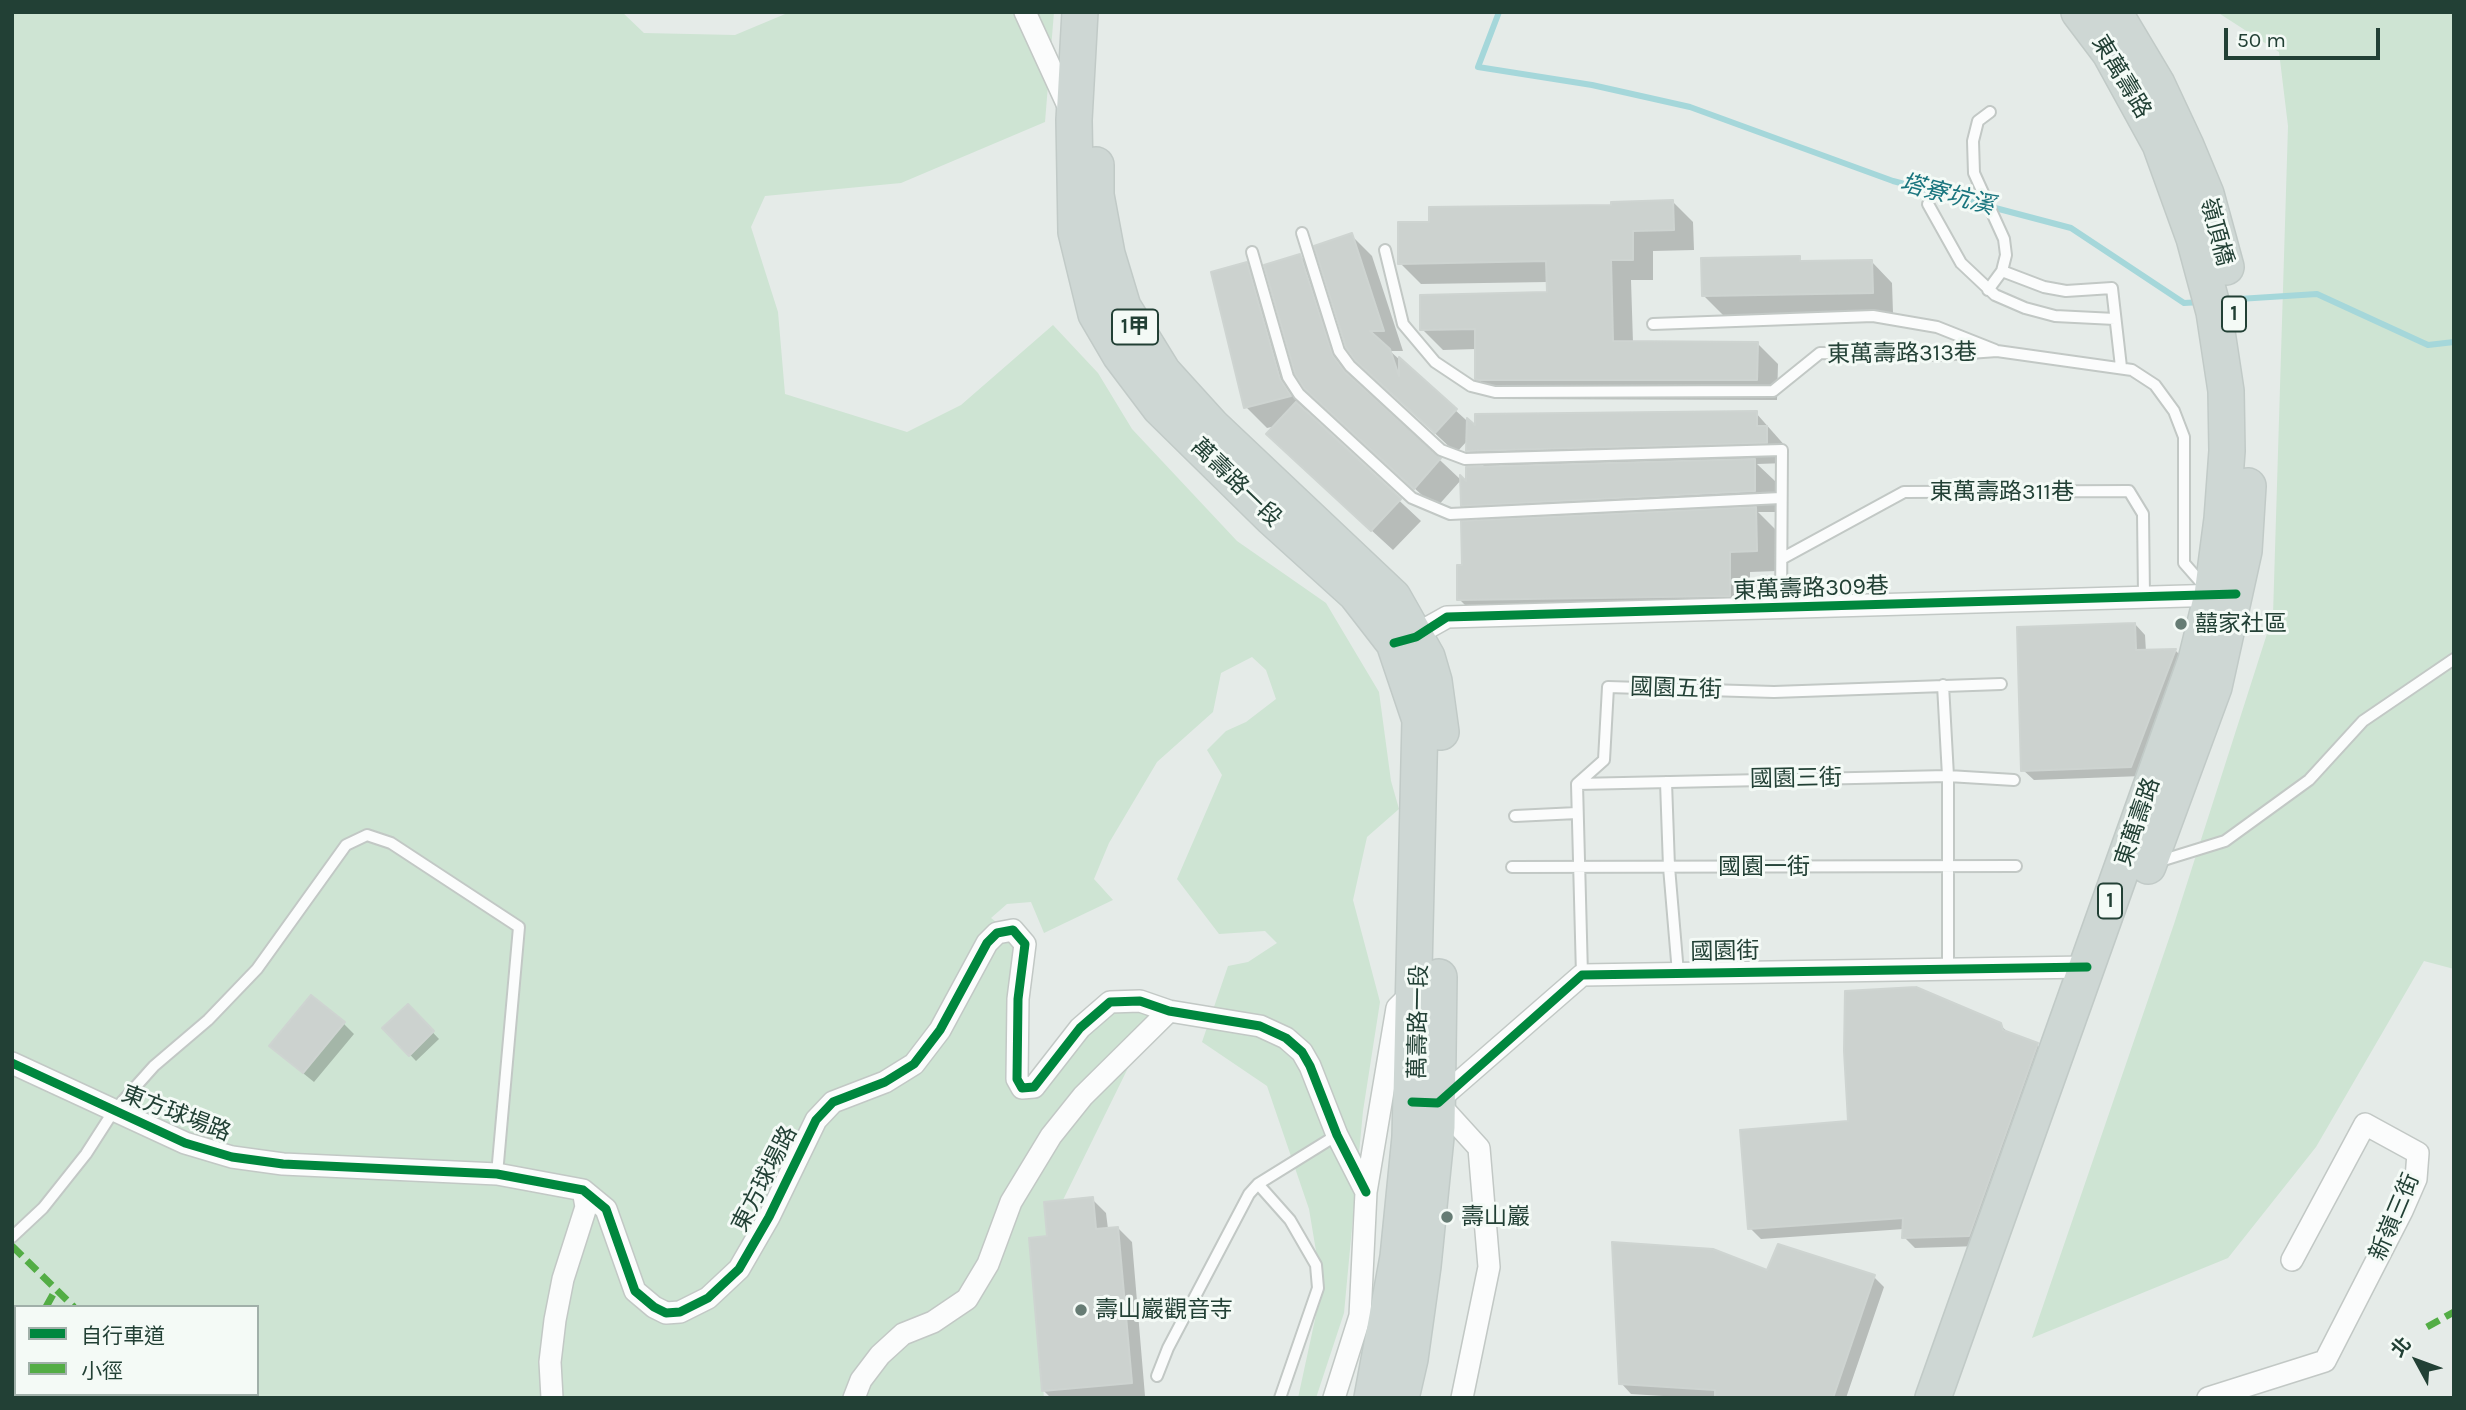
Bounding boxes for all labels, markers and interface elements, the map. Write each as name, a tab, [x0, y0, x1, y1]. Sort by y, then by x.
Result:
scale bar	[2228, 14, 2384, 58]
text: 50 m	[2237, 28, 2286, 52]
street label: 東萬壽路	[2085, 30, 2157, 124]
water label: 塔寮坑溪	[1897, 169, 1997, 221]
street label: 嶺頂橋	[2194, 195, 2238, 269]
road number: 1	[2222, 296, 2246, 332]
road number: 1甲	[1112, 310, 1158, 344]
street label: 東萬壽路313巷	[1827, 339, 1977, 369]
street label: 萬壽路一段	[1185, 433, 1287, 533]
street label: 東萬壽路311巷	[1930, 478, 2074, 506]
street label: 東萬壽路309巷	[1733, 572, 1889, 606]
place label: 囍家社區	[2195, 610, 2287, 638]
marker: 囍家社區	[2173, 616, 2189, 632]
street label: 國園五街	[1630, 674, 1722, 704]
street label: 國園三街	[1750, 764, 1842, 794]
street label: 東萬壽路	[2110, 774, 2166, 870]
street label: 國園一街	[1718, 853, 1810, 881]
road number: 1	[2098, 884, 2122, 918]
street label: 國園街	[1690, 938, 1760, 966]
street label: 萬壽路一段	[1404, 964, 1434, 1080]
street label: 東方球場路	[117, 1081, 235, 1147]
street label: 東方球場路	[727, 1122, 803, 1236]
street label: 新嶺三街	[2364, 1169, 2426, 1265]
place label: 壽山巖	[1461, 1203, 1530, 1231]
marker: 壽山巖	[1439, 1209, 1455, 1225]
place label: 壽山巖觀音寺	[1095, 1296, 1233, 1324]
marker: 壽山巖觀音寺	[1073, 1302, 1089, 1318]
legend	[14, 1305, 259, 1396]
text: 自行車道	[81, 1324, 165, 1348]
north arrow	[2382, 1326, 2452, 1396]
text: 北	[2387, 1333, 2416, 1362]
text: 小徑	[81, 1359, 123, 1383]

